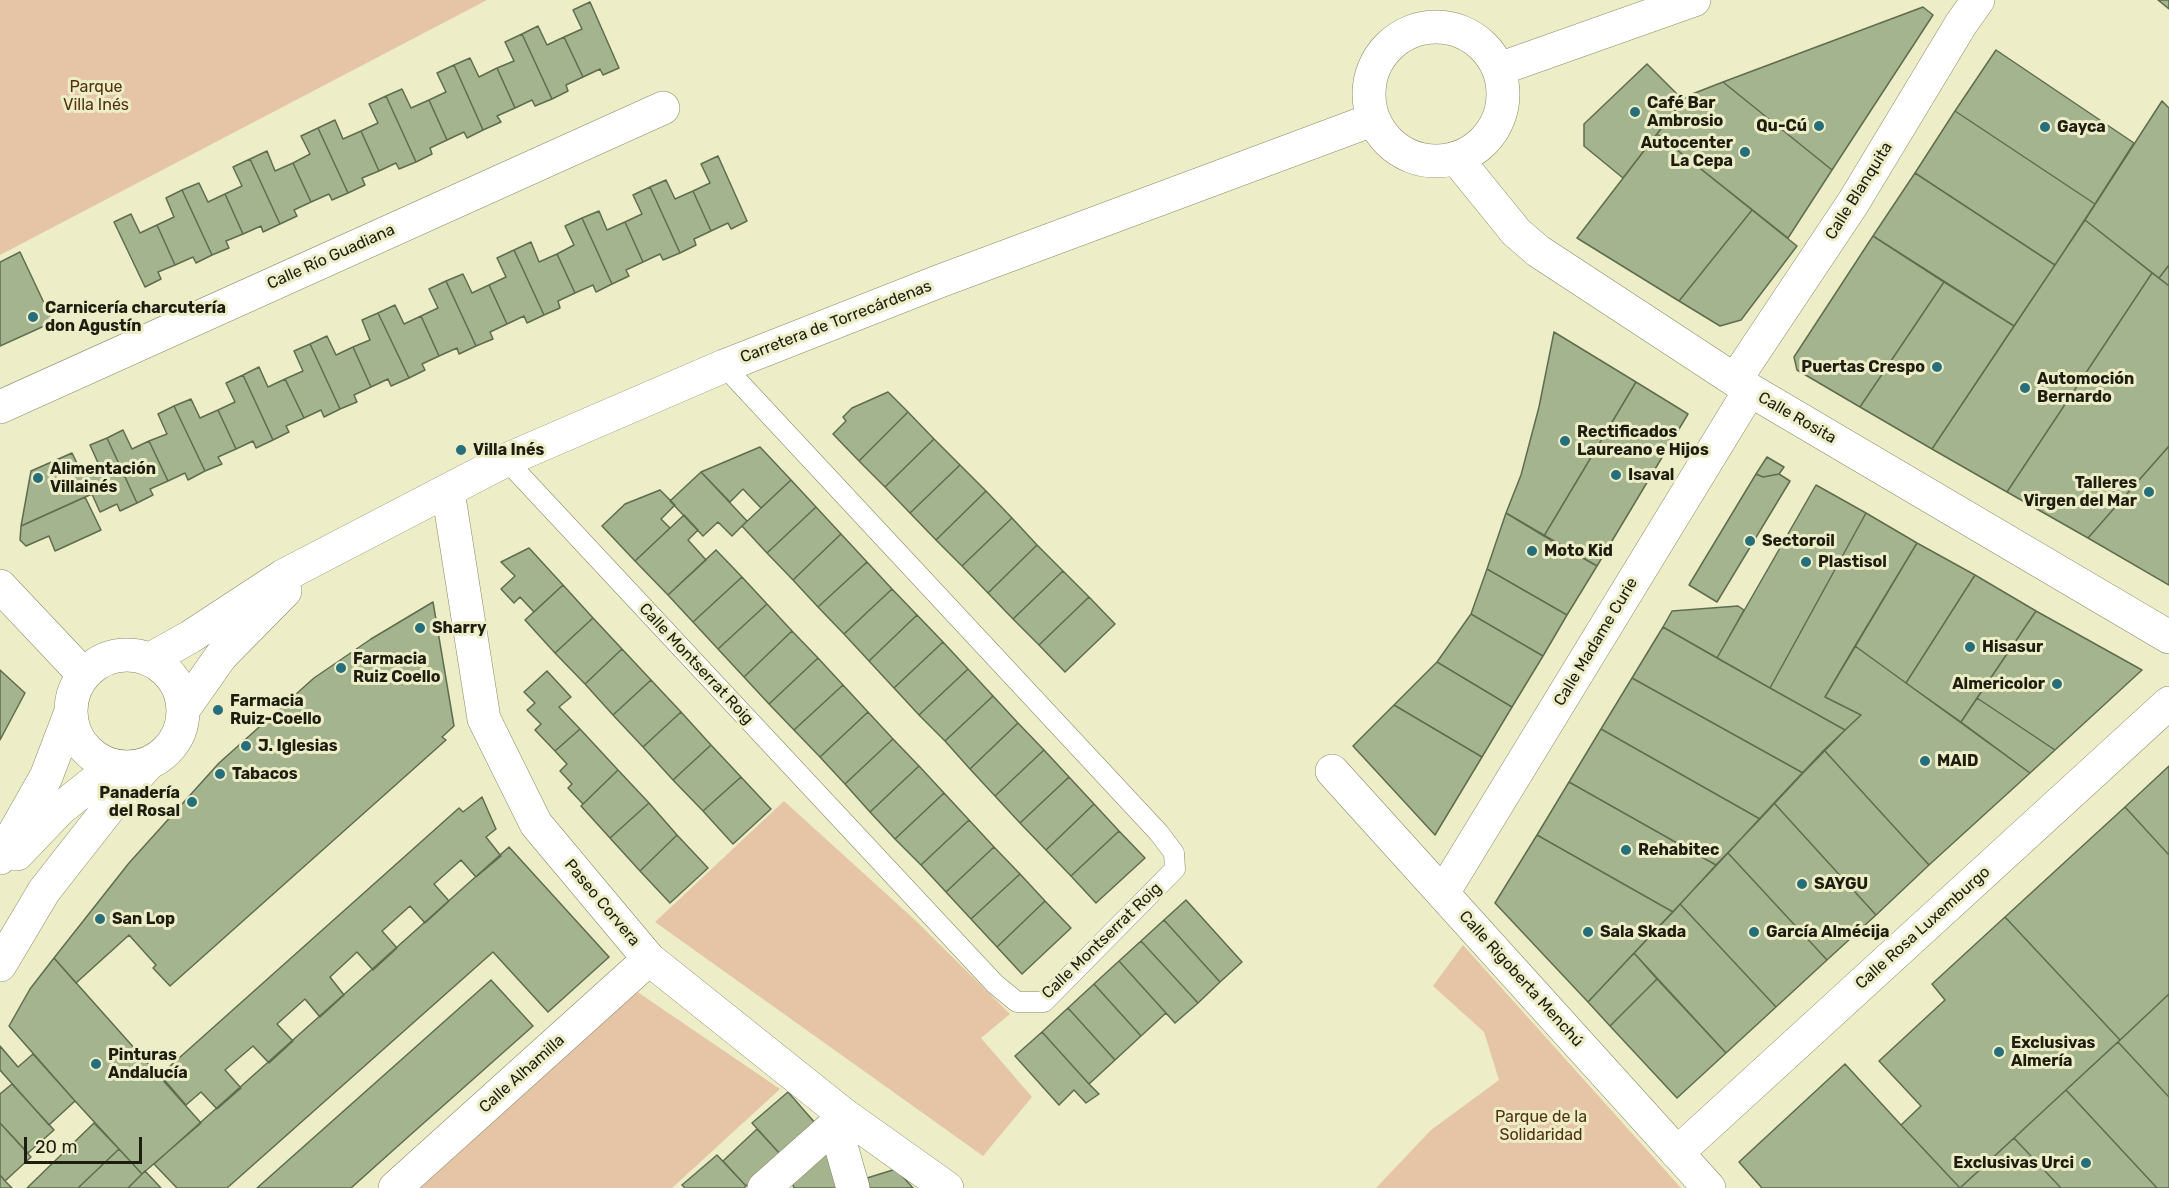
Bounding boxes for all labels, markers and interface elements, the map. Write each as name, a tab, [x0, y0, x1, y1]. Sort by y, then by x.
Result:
park label: Parque Villa Inés	[63, 77, 129, 115]
place label: Café Bar Ambrosio	[1647, 93, 1723, 131]
marker: Café Bar Ambrosio	[1628, 105, 1642, 119]
place label: Qu-Cú	[1756, 116, 1807, 136]
place label: Gayca	[2057, 117, 2106, 137]
marker: Qu-Cú	[1812, 119, 1826, 133]
marker: Gayca	[2038, 120, 2052, 134]
place label: Autocenter La Cepa	[1641, 133, 1733, 171]
street label: Calle Blanquita	[1821, 139, 1897, 243]
marker: Autocenter La Cepa	[1738, 145, 1752, 159]
street label: Calle Río Guadiana	[264, 220, 398, 294]
street label: Carretera de Torrecárdenas	[738, 277, 934, 367]
place label: Carnicería charcutería don Agustín	[45, 298, 226, 336]
marker: Carnicería charcutería don Agustín	[26, 310, 40, 324]
place label: Puertas Crespo	[1801, 357, 1925, 377]
marker: Puertas Crespo	[1930, 360, 1944, 374]
place label: Automoción Bernardo	[2037, 369, 2134, 407]
marker: Automoción Bernardo	[2018, 381, 2032, 395]
street label: Calle Rosita	[1755, 388, 1839, 448]
place label: Rectificados Laureano e Hijos	[1577, 422, 1709, 460]
marker: Rectificados Laureano e Hijos	[1558, 434, 1572, 448]
place label: Villa Inés	[473, 440, 544, 460]
marker: Villa Inés	[454, 443, 468, 457]
place label: Alimentación Villainés	[50, 459, 156, 497]
place label: Isaval	[1628, 465, 1674, 485]
marker: Isaval	[1609, 468, 1623, 482]
marker: Alimentación Villainés	[31, 471, 45, 485]
place label: Talleres Virgen del Mar	[2023, 473, 2137, 511]
marker: Talleres Virgen del Mar	[2142, 485, 2156, 499]
place label: Sectoroil	[1762, 531, 1835, 551]
marker: Sectoroil	[1743, 534, 1757, 548]
place label: Moto Kid	[1544, 541, 1613, 561]
marker: Moto Kid	[1525, 544, 1539, 558]
place label: Plastisol	[1818, 552, 1887, 572]
marker: Plastisol	[1799, 555, 1813, 569]
street label: Calle Madame Curie	[1550, 574, 1642, 710]
street label: Calle Montserrat Roig	[635, 599, 757, 729]
place label: Sharry	[432, 618, 487, 638]
marker: Sharry	[413, 621, 427, 635]
place label: Hisasur	[1982, 637, 2043, 657]
marker: Hisasur	[1963, 640, 1977, 654]
place label: Farmacia Ruiz Coello	[353, 649, 441, 687]
marker: Farmacia Ruiz Coello	[334, 661, 348, 675]
place label: Almericolor	[1952, 674, 2045, 694]
marker: Almericolor	[2050, 677, 2064, 691]
place label: Farmacia Ruiz-Coello	[230, 691, 322, 729]
marker: Farmacia Ruiz-Coello	[211, 703, 225, 717]
place label: J. Iglesias	[258, 736, 338, 756]
marker: J. Iglesias	[239, 739, 253, 753]
place label: MAID	[1937, 751, 1978, 771]
marker: MAID	[1918, 754, 1932, 768]
place label: Tabacos	[232, 764, 298, 784]
marker: Tabacos	[213, 767, 227, 781]
place label: Panadería del Rosal	[99, 783, 180, 821]
marker: Panadería del Rosal	[185, 795, 199, 809]
place label: Rehabitec	[1638, 840, 1719, 860]
marker: Rehabitec	[1619, 843, 1633, 857]
street label: Paseo Corvera	[560, 856, 644, 950]
street label: Calle Rosa Luxemburgo	[1852, 863, 1994, 993]
place label: SAYGU	[1814, 874, 1868, 894]
marker: SAYGU	[1795, 877, 1809, 891]
street label: Calle Montserrat Roig	[1038, 879, 1166, 1003]
street label: Calle Rigoberta Menchú	[1455, 907, 1587, 1051]
place label: San Lop	[112, 909, 175, 929]
marker: San Lop	[93, 912, 107, 926]
place label: Sala Skada	[1600, 922, 1686, 942]
place label: García Almécija	[1766, 922, 1890, 942]
marker: Sala Skada	[1581, 925, 1595, 939]
marker: García Almécija	[1747, 925, 1761, 939]
street label: Calle Alhamilla	[475, 1031, 569, 1117]
place label: Exclusivas Almería	[2011, 1033, 2095, 1071]
place label: Pinturas Andalucía	[108, 1045, 188, 1083]
marker: Exclusivas Almería	[1992, 1045, 2006, 1059]
marker: Pinturas Andalucía	[89, 1057, 103, 1071]
park label: Parque de la Solidaridad	[1495, 1107, 1587, 1145]
scale bar	[27, 1125, 146, 1163]
text: 20 m	[35, 1136, 77, 1158]
place label: Exclusivas Urci	[1953, 1153, 2074, 1173]
marker: Exclusivas Urci	[2079, 1156, 2093, 1170]

